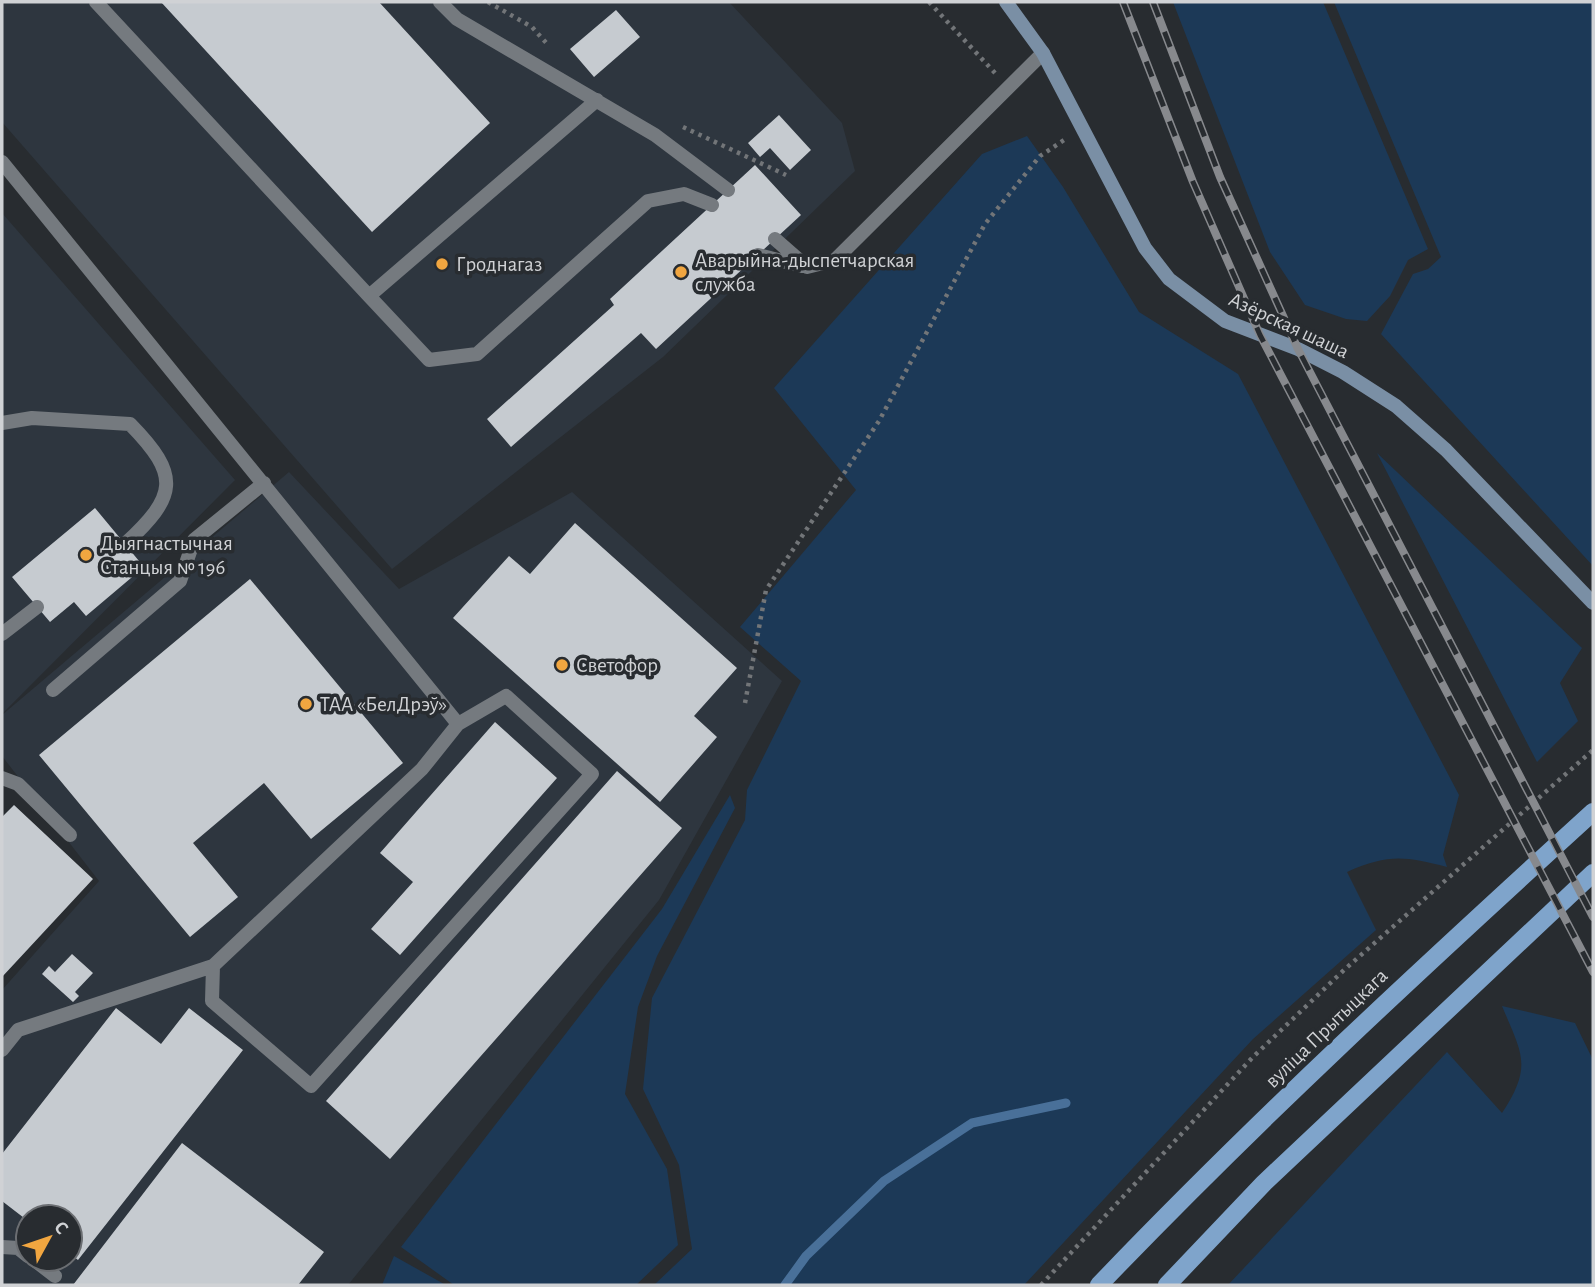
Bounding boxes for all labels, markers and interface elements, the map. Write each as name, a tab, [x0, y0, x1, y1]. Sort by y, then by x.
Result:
place label: Аварыйна-дыспетчарская служба	[695, 250, 914, 295]
place label: Гроднагаз	[456, 254, 542, 275]
marker: Гроднагаз	[434, 256, 450, 272]
marker: Аварыйна-дыспетчарская служба	[673, 264, 689, 280]
street label: Азёрская шаша	[1225, 288, 1352, 363]
place label: Дыягнастычная Станцыя № 196	[100, 533, 233, 578]
marker: Дыягнастычная Станцыя № 196	[78, 547, 94, 563]
place label: Светофор	[576, 655, 658, 676]
marker: Светофор	[554, 657, 570, 673]
place label: ТАА «БелДрэў»	[320, 694, 447, 715]
marker: ТАА «БелДрэў»	[298, 696, 314, 712]
street label: вуліца Прытыцкага	[1261, 965, 1392, 1092]
north arrow	[14, 1203, 84, 1273]
text: С	[50, 1218, 72, 1238]

